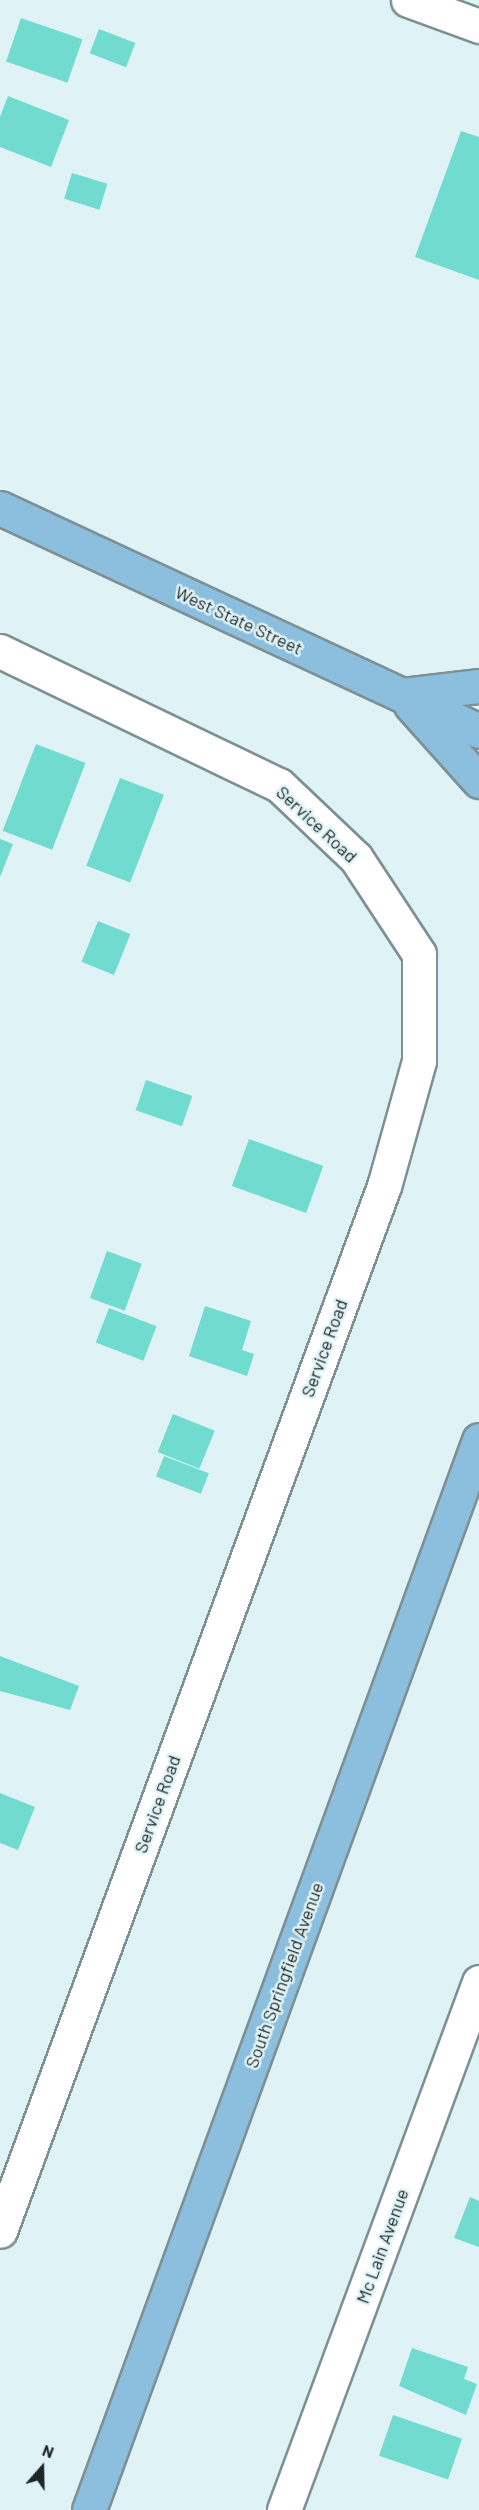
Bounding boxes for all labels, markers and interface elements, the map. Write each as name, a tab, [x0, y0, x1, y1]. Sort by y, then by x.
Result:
street label: West State Street	[172, 581, 306, 659]
street label: Service Road	[272, 781, 362, 867]
street label: Service Road	[296, 1296, 352, 1400]
street label: Service Road	[129, 1752, 185, 1856]
street label: South Springfield Avenue	[240, 1879, 328, 2071]
street label: Mc Lain Avenue	[351, 2186, 413, 2306]
north arrow	[12, 2438, 72, 2498]
text: N	[40, 2440, 57, 2461]

